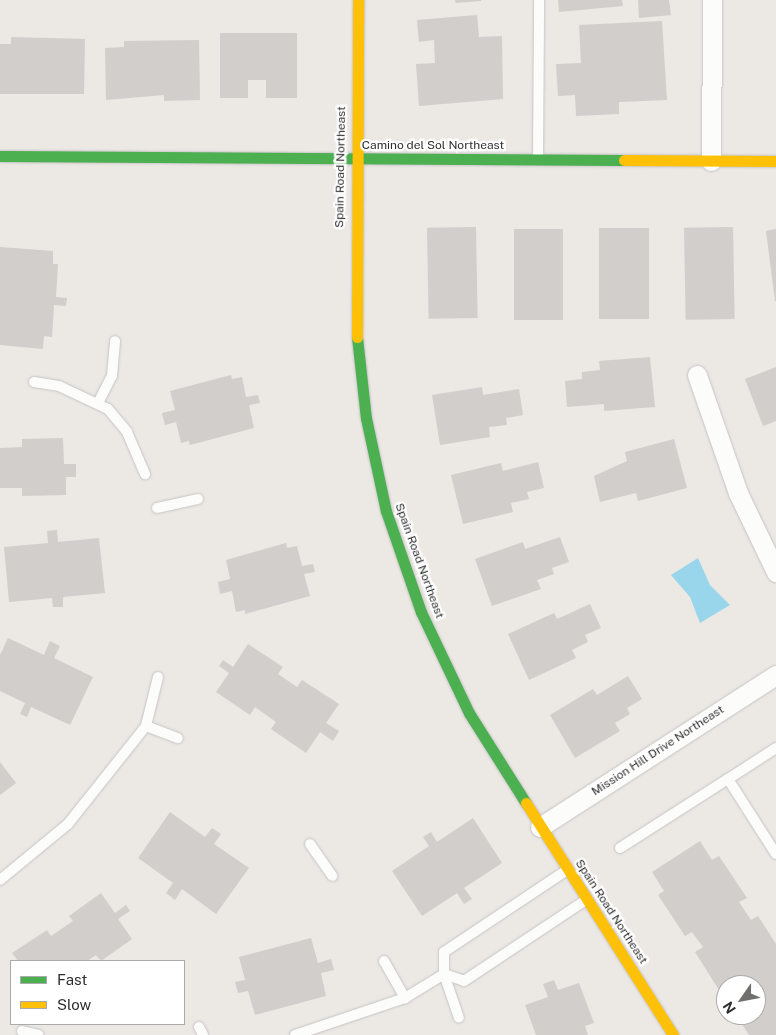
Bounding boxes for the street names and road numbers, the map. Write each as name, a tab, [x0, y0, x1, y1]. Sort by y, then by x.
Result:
street label: Spain Road Northeast	[333, 106, 349, 228]
street label: Camino del Sol Northeast	[362, 139, 504, 153]
street label: Spain Road Northeast	[391, 501, 447, 621]
street label: Mission Hill Drive Northeast	[589, 703, 727, 799]
street label: Spain Road Northeast	[572, 857, 650, 967]

